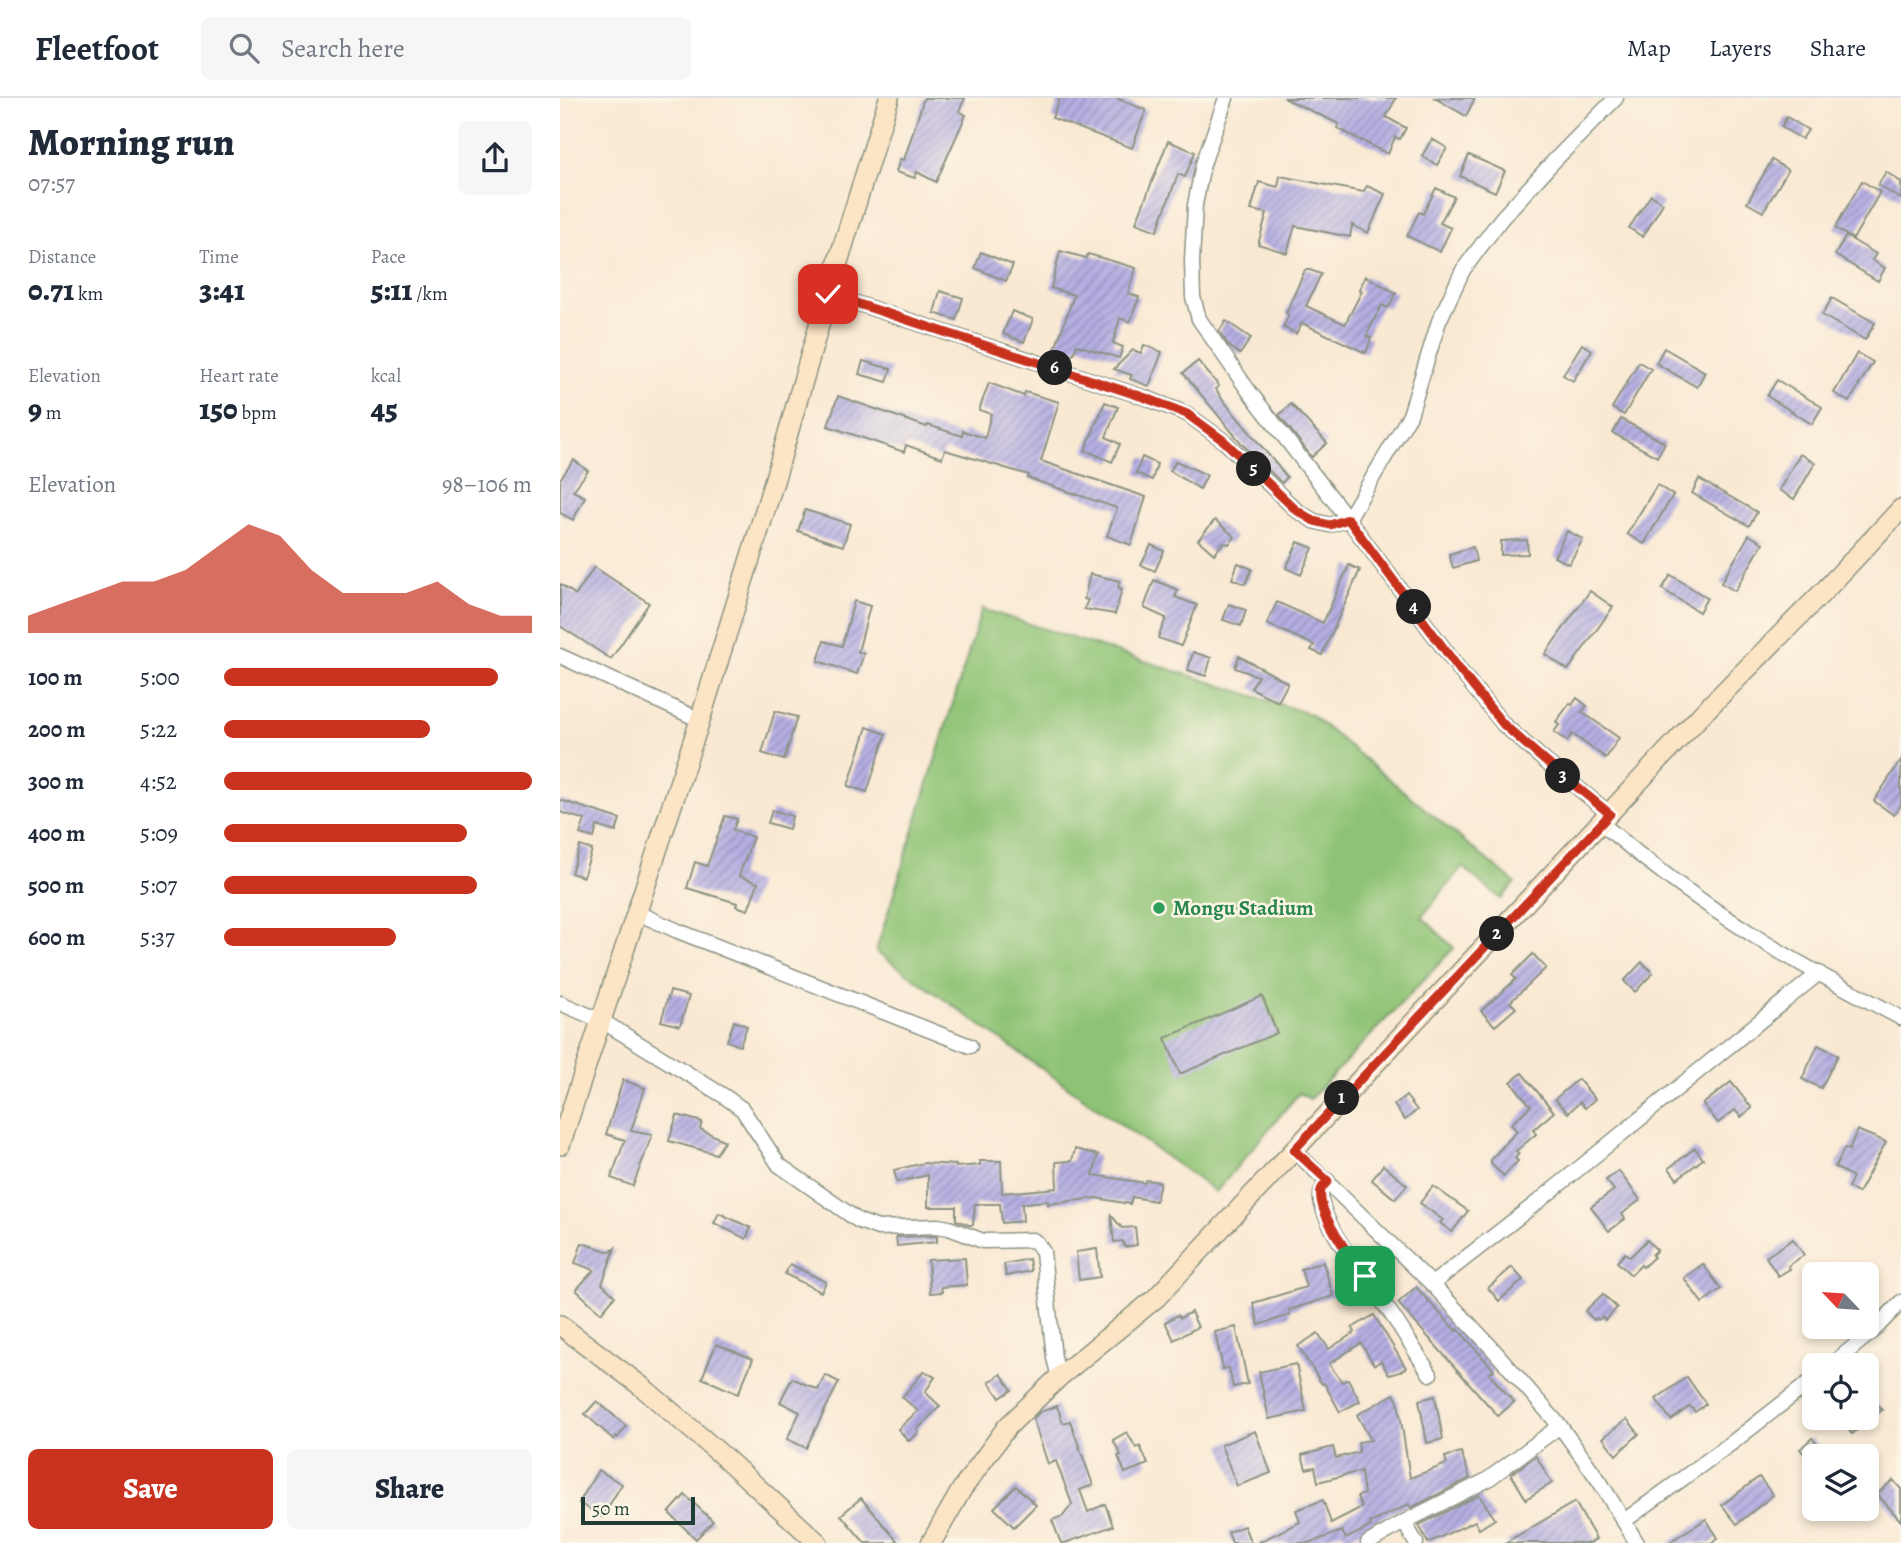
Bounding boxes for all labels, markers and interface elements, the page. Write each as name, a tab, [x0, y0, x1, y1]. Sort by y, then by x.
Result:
search box	[201, 17, 691, 80]
text: Fleetfoot	[35, 26, 159, 71]
icon: search	[225, 29, 263, 67]
text: Search here	[281, 31, 405, 66]
text: Map	[1627, 32, 1671, 64]
text: Layers	[1709, 32, 1772, 64]
text: Share	[1810, 32, 1866, 64]
text: Morning run	[28, 116, 235, 168]
button: share	[458, 121, 532, 195]
text: 07:57	[28, 168, 75, 199]
text: Distance	[28, 244, 96, 270]
text: Time	[199, 244, 239, 270]
text: Pace	[371, 244, 406, 270]
pin	[798, 264, 858, 324]
text: 0.71	[28, 270, 74, 310]
text: 3:41	[199, 270, 245, 310]
text: 5:11	[371, 270, 413, 310]
icon: check	[809, 275, 847, 313]
text: km	[74, 281, 103, 307]
text: /km	[413, 281, 448, 307]
pin: 6	[1037, 350, 1072, 386]
text: 6	[1050, 354, 1059, 380]
text: Elevation	[28, 363, 101, 389]
text: Heart rate	[199, 363, 279, 389]
text: kcal	[371, 363, 401, 389]
text: 9	[28, 389, 42, 429]
text: 150	[199, 389, 238, 429]
text: 45	[371, 389, 398, 429]
text: m	[42, 400, 62, 426]
text: bpm	[238, 400, 277, 426]
pin: 5	[1236, 452, 1272, 486]
text: 5	[1249, 455, 1258, 481]
text: Elevation	[28, 469, 116, 500]
text: 98–106 m	[442, 469, 532, 500]
pin: 4	[1396, 589, 1432, 624]
text: 4	[1409, 593, 1418, 619]
text: 100 m	[28, 662, 83, 693]
text: 5:00	[140, 662, 180, 693]
text: 200 m	[28, 714, 86, 745]
text: 5:22	[140, 714, 177, 745]
pin: 3	[1546, 758, 1580, 794]
text: 3	[1558, 762, 1567, 788]
text: 300 m	[28, 766, 84, 797]
text: 4:52	[140, 766, 177, 797]
text: 400 m	[28, 818, 85, 849]
text: 5:09	[140, 818, 178, 849]
text: 500 m	[28, 870, 84, 901]
text: 5:07	[140, 870, 177, 901]
place label: Mongu Stadium	[1173, 894, 1314, 922]
marker: Mongu Stadium	[1151, 900, 1167, 916]
pin: 2	[1480, 916, 1514, 952]
text: 2	[1492, 920, 1501, 946]
text: 600 m	[28, 922, 85, 953]
text: 5:37	[140, 922, 175, 953]
pin: 1	[1324, 1080, 1360, 1116]
text: 1	[1338, 1084, 1345, 1110]
pin	[1335, 1246, 1395, 1306]
icon: arrive	[1346, 1257, 1384, 1295]
north arrow	[1802, 1262, 1880, 1339]
map controls	[1802, 1262, 1879, 1521]
button: locate	[1802, 1353, 1879, 1430]
button: layers	[1802, 1444, 1879, 1521]
button: Save	[28, 1449, 273, 1529]
button: Share	[287, 1449, 532, 1529]
scale bar	[581, 1494, 695, 1526]
text: 50 m	[592, 1496, 630, 1522]

